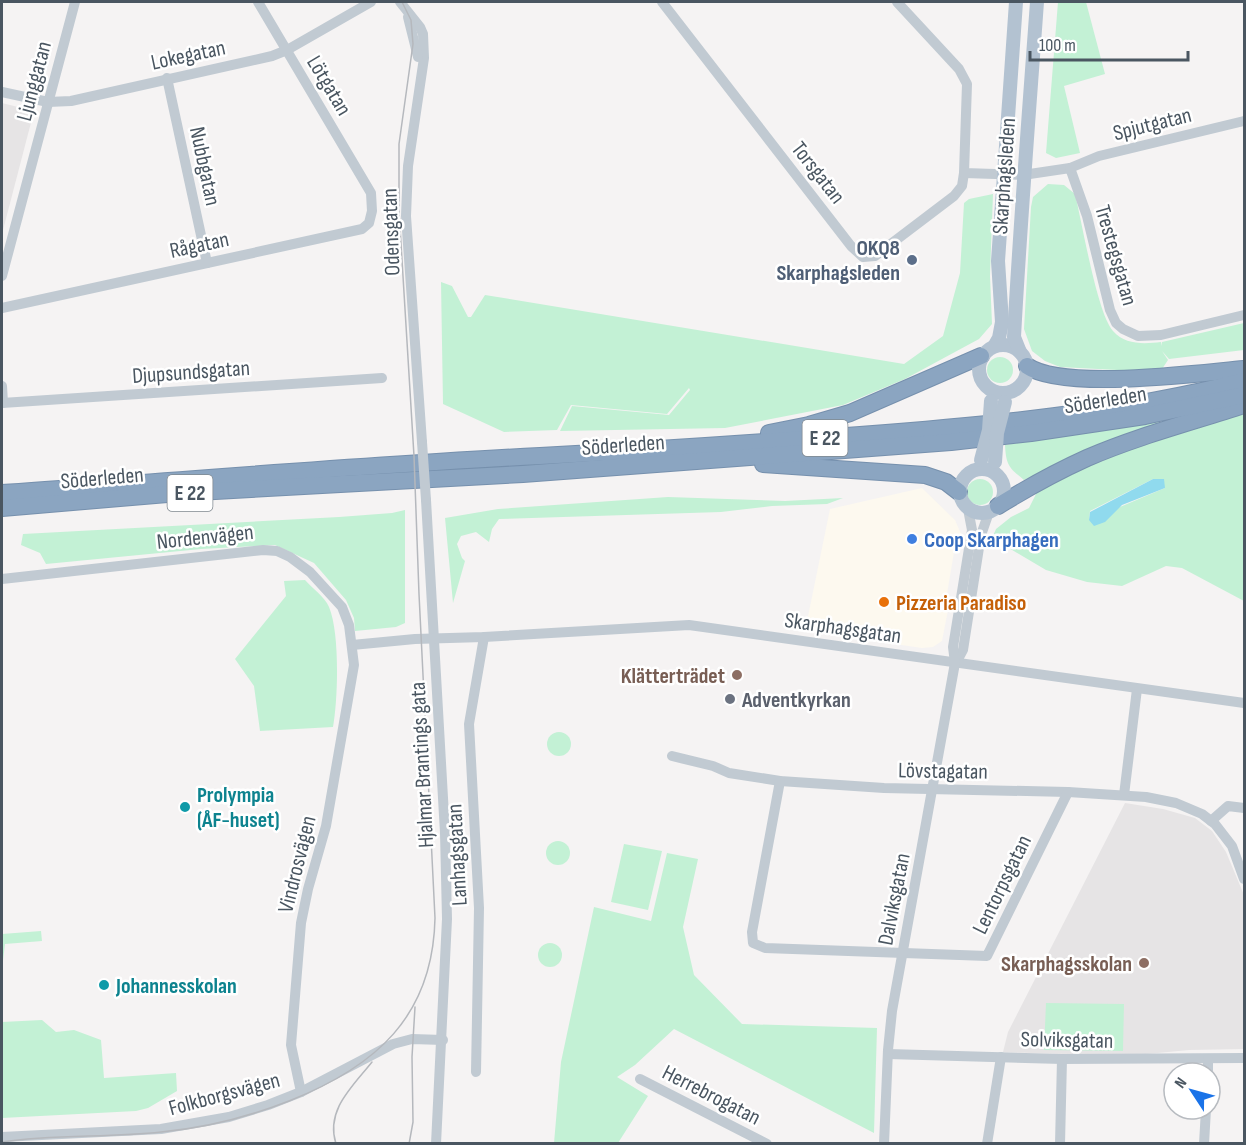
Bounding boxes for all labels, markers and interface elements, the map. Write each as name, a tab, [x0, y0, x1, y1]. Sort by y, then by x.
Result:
scale bar	[1030, 24, 1188, 62]
street label: Lokegatan	[149, 34, 228, 77]
text: 100 m	[1039, 35, 1076, 56]
street label: Ljunggatan	[11, 39, 58, 124]
street label: Lötgatan	[300, 51, 357, 121]
street label: Spjutgatan	[1110, 102, 1194, 147]
street label: Skarphagsleden	[987, 117, 1022, 235]
street label: Nubbgatan	[183, 124, 226, 208]
street label: Torsgatan	[785, 136, 851, 210]
street label: Odensgatan	[376, 188, 407, 276]
street label: Trestegsgatan	[1088, 202, 1143, 309]
street label: Rågatan	[167, 226, 231, 265]
place label: OKQ8 Skarphagsleden	[776, 235, 900, 287]
marker: OKQ8 Skarphagsleden	[905, 253, 919, 267]
street label: Djupsundsgatan	[131, 355, 251, 390]
street label: Söderleden	[1062, 381, 1148, 420]
road number: E 22	[802, 420, 848, 456]
street label: Söderleden	[581, 429, 666, 462]
street label: Söderleden	[59, 461, 145, 496]
road number: E 22	[168, 475, 213, 511]
street label: Nordenvägen	[155, 519, 255, 556]
place label: Coop Skarphagen	[924, 527, 1059, 554]
marker: Coop Skarphagen	[905, 532, 919, 546]
place label: Pizzeria Paradiso	[896, 590, 1026, 617]
marker: Pizzeria Paradiso	[877, 595, 891, 609]
street label: Skarphagsgatan	[783, 607, 903, 650]
place label: Klätterträdet	[621, 663, 725, 690]
marker: Klätterträdet	[730, 668, 744, 682]
street label: Hjalmar Brantings gata	[405, 681, 440, 849]
place label: Adventkyrkan	[741, 687, 851, 714]
marker: Adventkyrkan	[723, 692, 737, 706]
street label: Lövstagatan	[898, 757, 988, 786]
place label: Prolympia (ÅF-huset)	[197, 782, 280, 834]
marker: Prolympia (ÅF-huset)	[178, 800, 192, 814]
street label: Lanhagsgatan	[441, 803, 474, 907]
street label: Vindrosvägen	[272, 813, 323, 916]
street label: Lentorpsgatan	[967, 831, 1038, 938]
street label: Dalviksgatan	[872, 851, 917, 948]
place label: Skarphagsskolan	[1001, 951, 1132, 978]
marker: Skarphagsskolan	[1137, 956, 1151, 970]
place label: Johannesskolan	[115, 973, 237, 1000]
marker: Johannesskolan	[97, 978, 111, 992]
street label: Solviksgatan	[1020, 1026, 1113, 1055]
street label: Herrebrogatan	[658, 1059, 765, 1132]
north arrow	[1162, 1061, 1222, 1121]
street label: Folkborgsvägen	[166, 1067, 283, 1122]
text: N	[1171, 1074, 1191, 1092]

